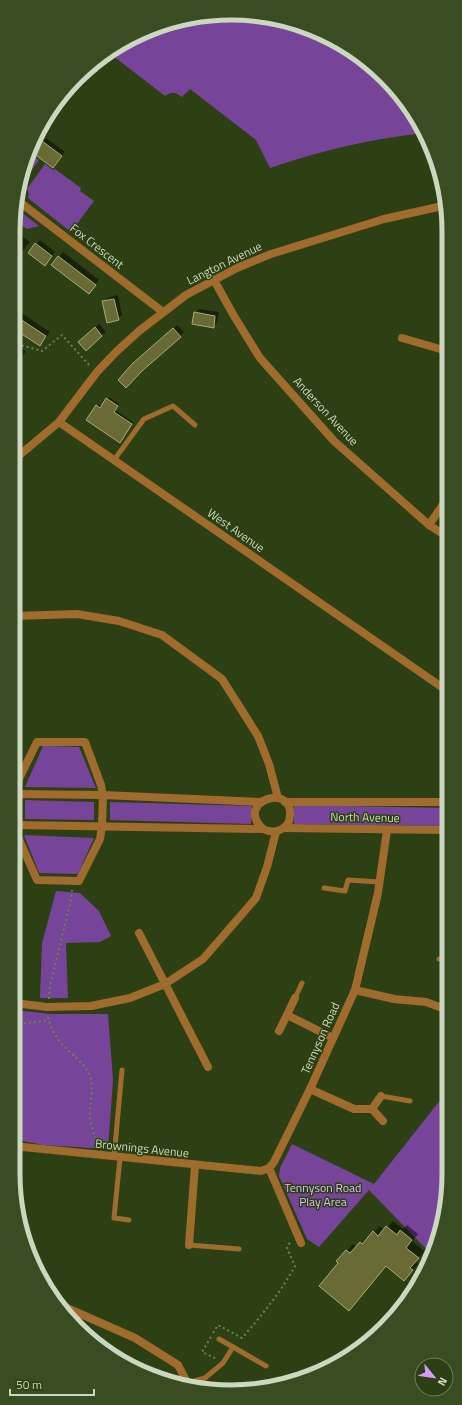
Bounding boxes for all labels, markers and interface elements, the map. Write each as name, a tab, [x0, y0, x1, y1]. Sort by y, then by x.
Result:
street label: Fox Crescent	[66, 219, 129, 274]
street label: Langton Avenue	[183, 237, 265, 289]
street label: Anderson Avenue	[289, 372, 363, 450]
street label: West Avenue	[203, 503, 269, 557]
street label: North Avenue	[330, 807, 400, 827]
street label: Tennyson Road	[296, 999, 344, 1077]
street label: Brownings Avenue	[94, 1134, 190, 1162]
park label: Tennyson Road Play Area	[285, 1178, 361, 1211]
north arrow	[414, 1357, 454, 1397]
scale bar	[10, 1371, 94, 1397]
text: 50 m	[16, 1375, 42, 1394]
text: N	[434, 1375, 452, 1389]

